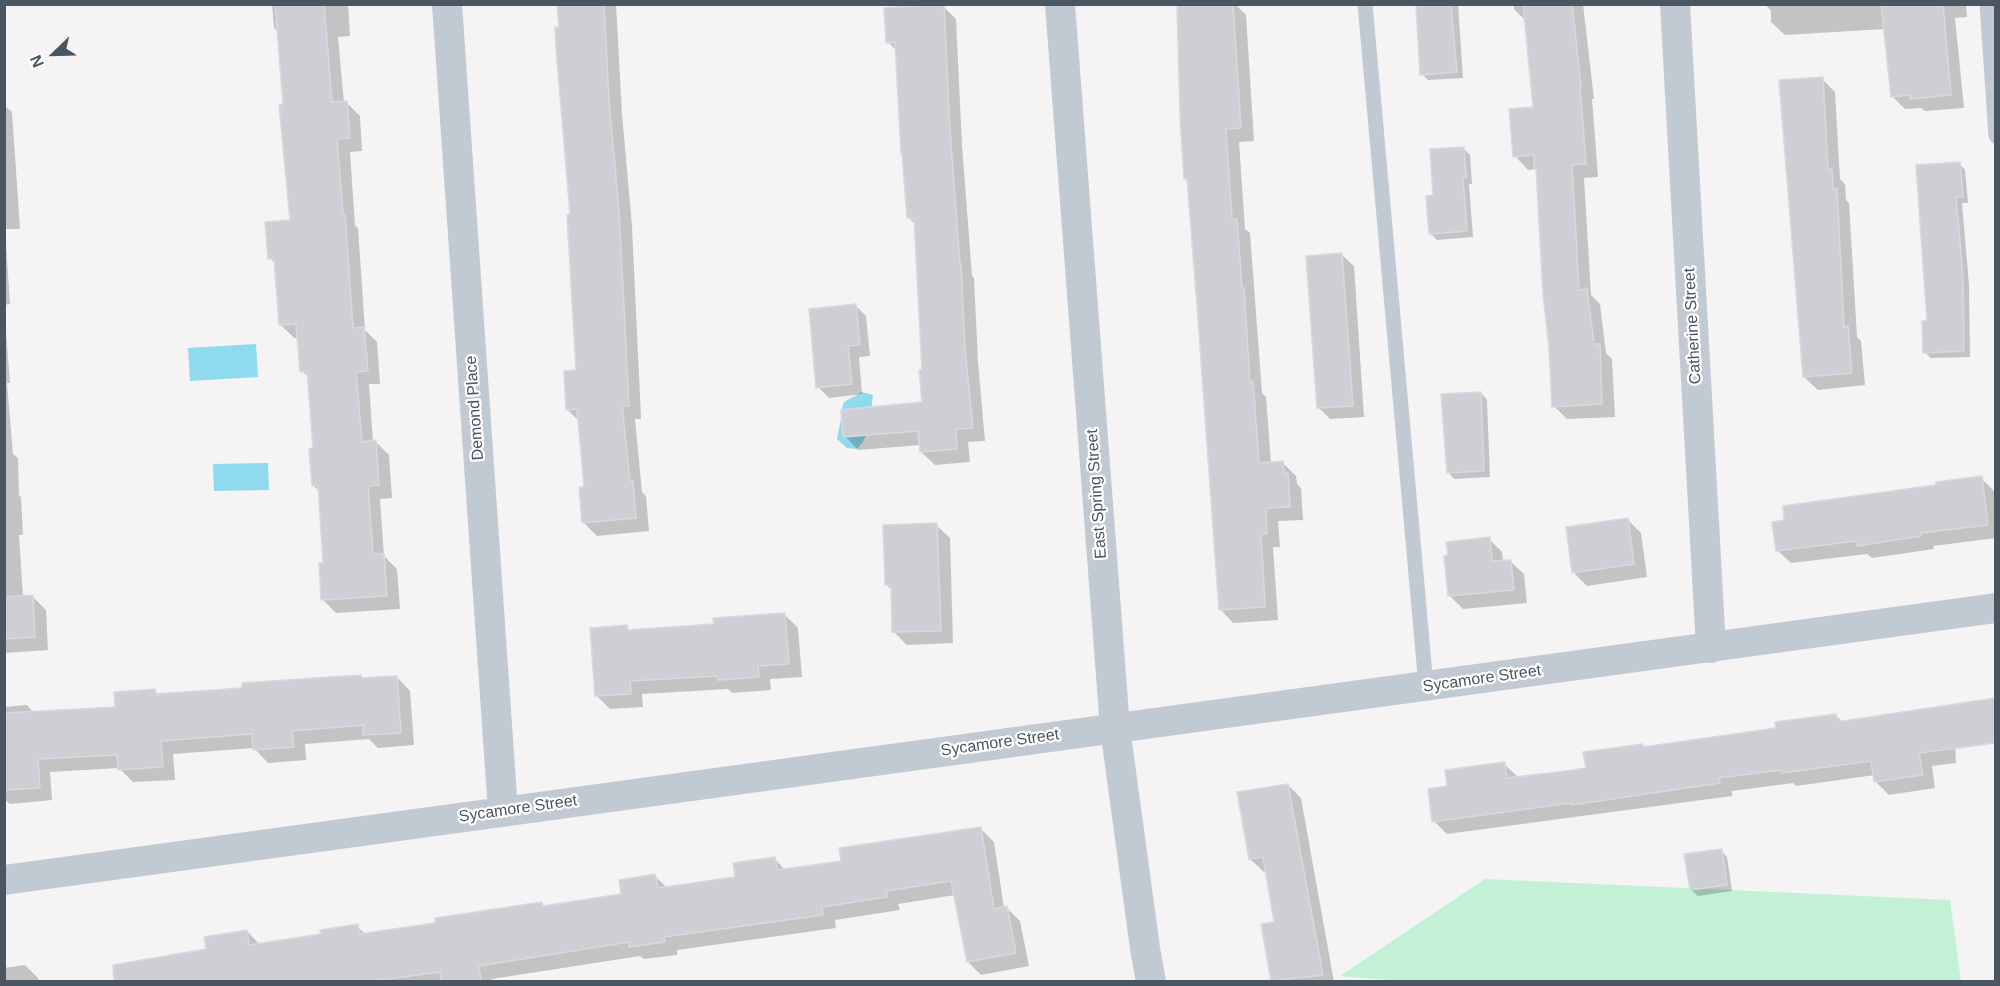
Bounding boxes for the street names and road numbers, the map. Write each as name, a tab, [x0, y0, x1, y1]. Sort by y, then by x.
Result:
street label: Catherine Street	[1680, 267, 1706, 385]
street label: Demond Place	[462, 355, 488, 461]
street label: East Spring Street	[1083, 429, 1111, 559]
street label: Sycamore Street	[1422, 661, 1542, 697]
street label: Sycamore Street	[940, 725, 1060, 761]
street label: Sycamore Street	[458, 791, 578, 827]

